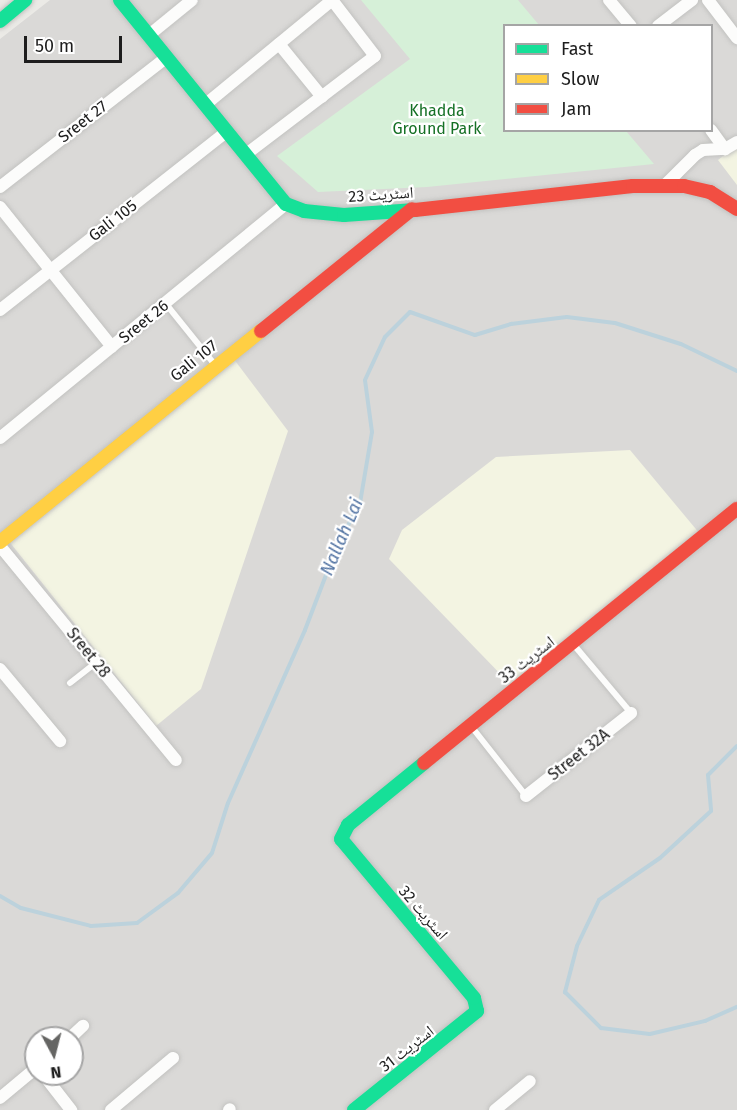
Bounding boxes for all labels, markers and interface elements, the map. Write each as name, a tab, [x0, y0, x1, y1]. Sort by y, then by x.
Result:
scale bar	[27, 24, 124, 62]
legend	[503, 24, 713, 132]
text: 50 m	[35, 35, 74, 57]
text: Fast	[561, 38, 593, 60]
text: Slow	[561, 68, 599, 90]
street label: Sreet 27	[55, 97, 111, 147]
text: Jam	[561, 98, 592, 120]
park label: Khadda Ground Park	[392, 101, 482, 139]
street label: اسٹریٹ 23	[348, 183, 414, 207]
street label: Gali 105	[85, 196, 141, 246]
street label: Sreet 26	[115, 296, 173, 348]
street label: Gali 107	[167, 336, 221, 386]
water label: Nallah Lai	[316, 495, 368, 579]
street label: Sreet 28	[62, 624, 114, 682]
street label: اسٹریٹ 33	[495, 632, 559, 688]
street label: Street 32A	[545, 725, 613, 785]
street label: اسٹریٹ 32	[394, 882, 452, 944]
street label: اسٹریٹ 31	[376, 1022, 438, 1076]
north arrow	[24, 1026, 84, 1086]
text: N	[50, 1062, 62, 1082]

